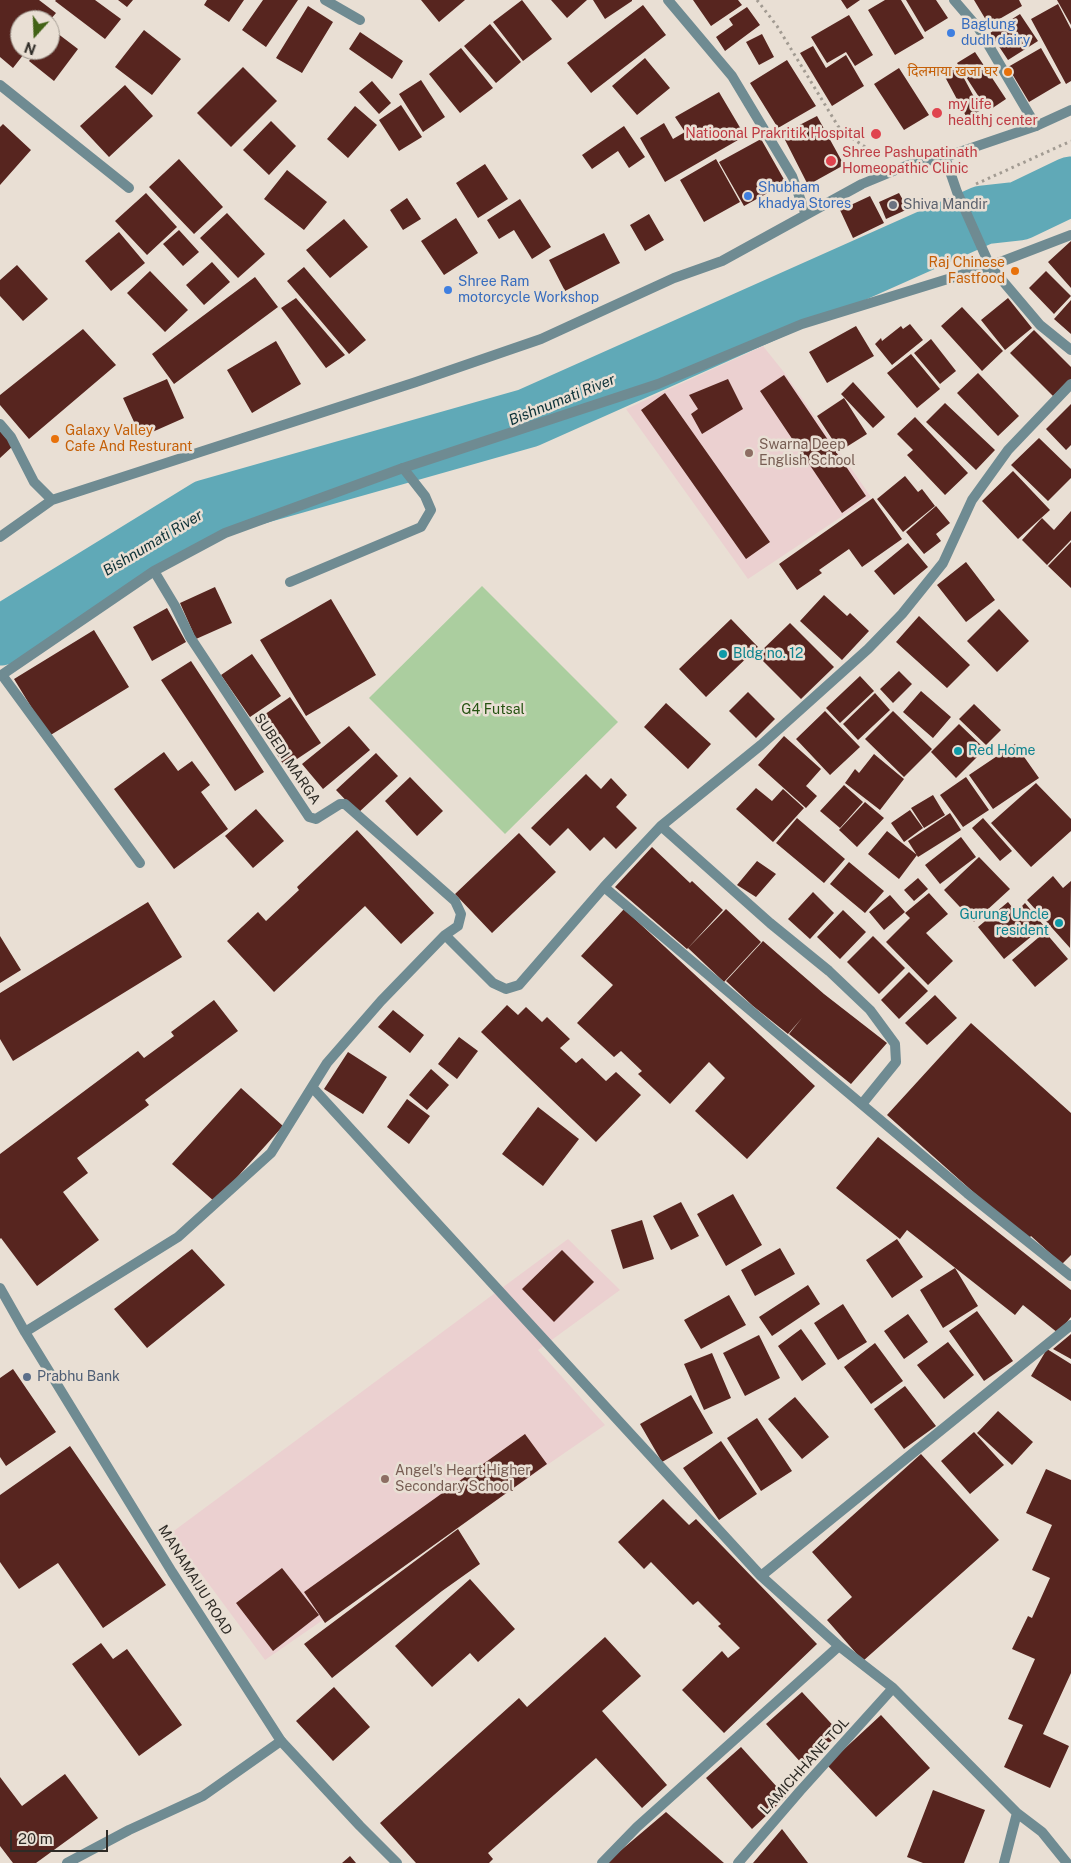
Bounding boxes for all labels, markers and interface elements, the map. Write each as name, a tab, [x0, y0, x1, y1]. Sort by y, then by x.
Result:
north arrow	[10, 10, 60, 60]
place label: Baglung dudh dairy	[961, 17, 1030, 49]
marker: Baglung dudh dairy	[945, 27, 957, 39]
text: N	[22, 39, 38, 58]
place label: दिलमाया खजा घर	[907, 64, 998, 80]
marker: दिलमाया खजा घर	[1002, 66, 1014, 78]
place label: my life healthj center	[948, 97, 1038, 130]
marker: my life healthj center	[930, 106, 944, 120]
place label: Natioonal Prakritik Hospital	[685, 126, 865, 142]
marker: Natioonal Prakritik Hospital	[869, 127, 883, 141]
place label: Shree Pashupatinath Homeopathic Clinic	[842, 145, 978, 178]
marker: Shree Pashupatinath Homeopathic Clinic	[824, 154, 838, 168]
place label: Shubham khadya Stores	[758, 180, 851, 212]
marker: Shubham khadya Stores	[742, 190, 754, 202]
place label: Shiva Mandir	[903, 197, 988, 213]
marker: Shiva Mandir	[887, 199, 899, 211]
place label: Raj Chinese Fastfood	[929, 255, 1005, 288]
marker: Raj Chinese Fastfood	[1009, 265, 1021, 277]
place label: Shree Ram motorcycle Workshop	[458, 274, 599, 306]
marker: Shree Ram motorcycle Workshop	[442, 284, 454, 296]
water label: Bishnumati River	[506, 370, 618, 430]
place label: Galaxy Valley Cafe And Resturant	[65, 423, 192, 456]
marker: Galaxy Valley Cafe And Resturant	[49, 433, 61, 445]
place label: Swarna Deep English School	[759, 437, 856, 470]
marker: Swarna Deep English School	[743, 447, 755, 459]
water label: Bishnumati River	[100, 506, 206, 580]
place label: Bldg no. 12	[733, 646, 803, 662]
marker: Bldg no. 12	[717, 648, 729, 660]
park label: G4 Futsal	[461, 702, 525, 718]
street label: SUBEDI MARGA	[250, 710, 324, 808]
place label: Red Home	[968, 743, 1036, 759]
marker: Red Home	[952, 745, 964, 757]
place label: Gurung Uncle resident	[959, 907, 1049, 940]
marker: Gurung Uncle resident	[1053, 917, 1065, 929]
place label: Prabhu Bank	[37, 1369, 120, 1385]
marker: Prabhu Bank	[21, 1371, 33, 1383]
place label: Angel's Heart Higher Secondary School	[395, 1463, 531, 1495]
marker: Angel's Heart Higher Secondary School	[379, 1473, 391, 1485]
street label: MANAMAIJU ROAD	[154, 1522, 236, 1638]
street label: LAMICHHANE TOL	[757, 1714, 853, 1818]
scale bar	[12, 1820, 110, 1852]
text: 20 m	[18, 1830, 53, 1847]

